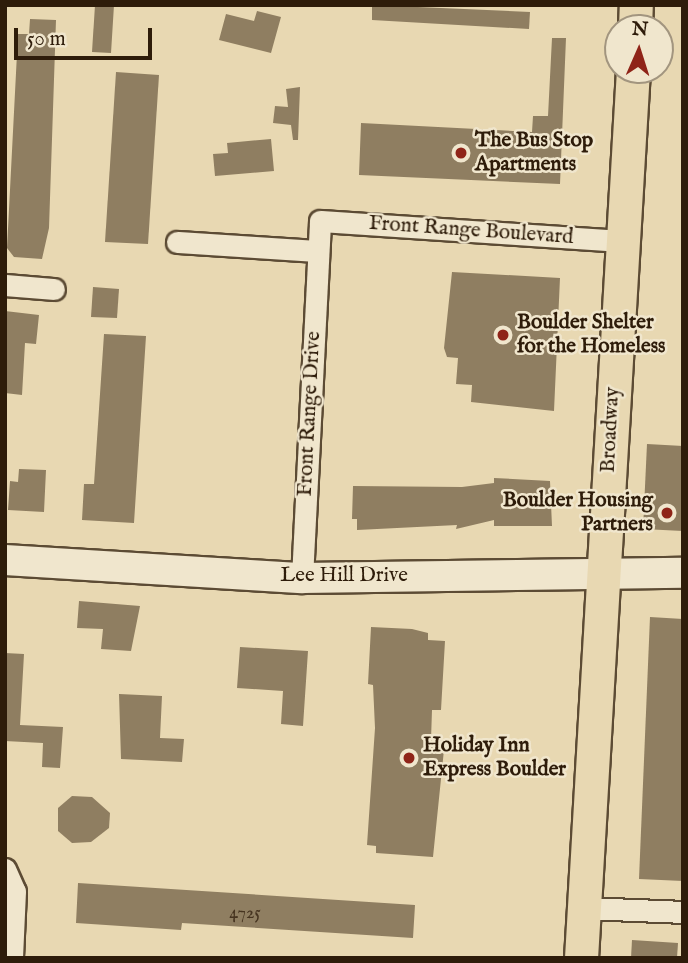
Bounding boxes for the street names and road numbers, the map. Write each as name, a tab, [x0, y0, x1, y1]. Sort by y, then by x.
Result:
street label: Front Range Boulevard	[368, 211, 574, 251]
street label: Front Range Drive	[293, 331, 327, 497]
street label: Broadway	[596, 386, 626, 474]
street label: Lee Hill Drive	[280, 563, 408, 589]

